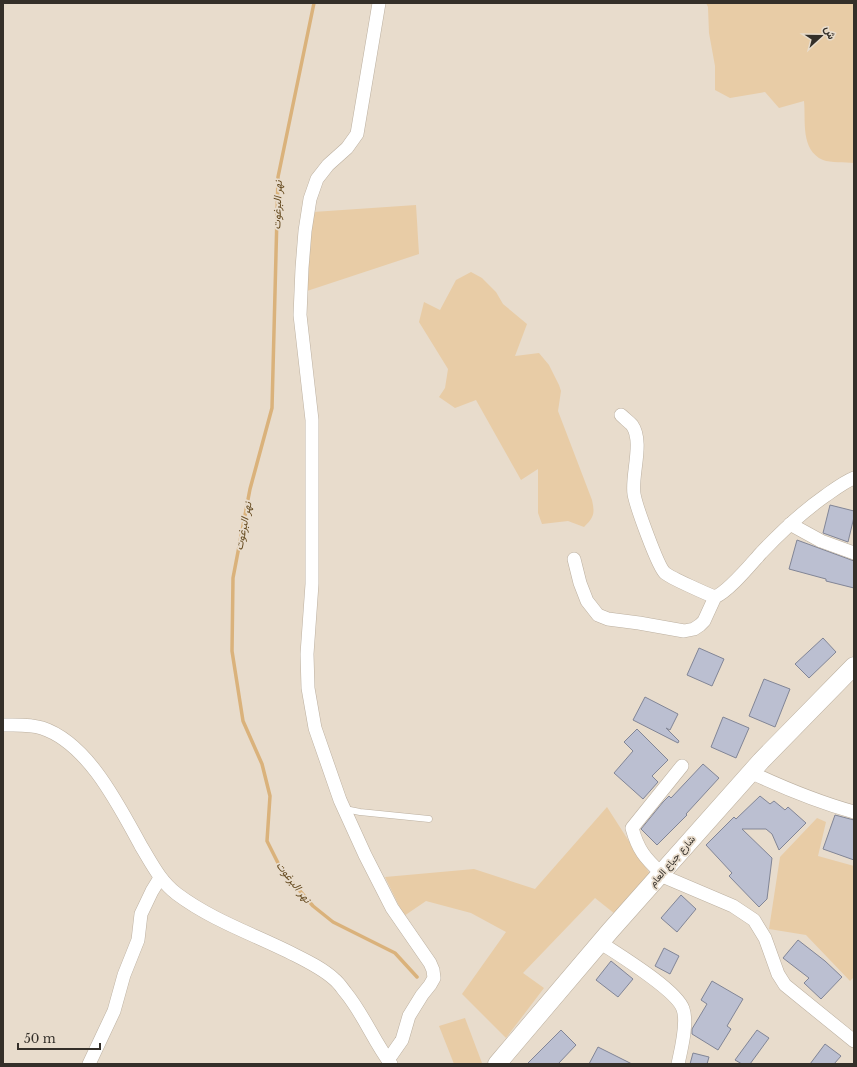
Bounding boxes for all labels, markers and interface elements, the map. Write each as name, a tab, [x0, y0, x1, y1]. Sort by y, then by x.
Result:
north arrow	[801, 16, 841, 56]
text: ش	[821, 24, 839, 41]
water label: نهر البرغوت	[269, 179, 285, 230]
water label: نهر البرغوت	[231, 500, 255, 551]
street label: شارع جباع العام	[646, 833, 698, 889]
water label: نهر البرغوت	[273, 858, 315, 906]
scale bar	[18, 1025, 100, 1051]
text: 50 m	[24, 1031, 56, 1046]

